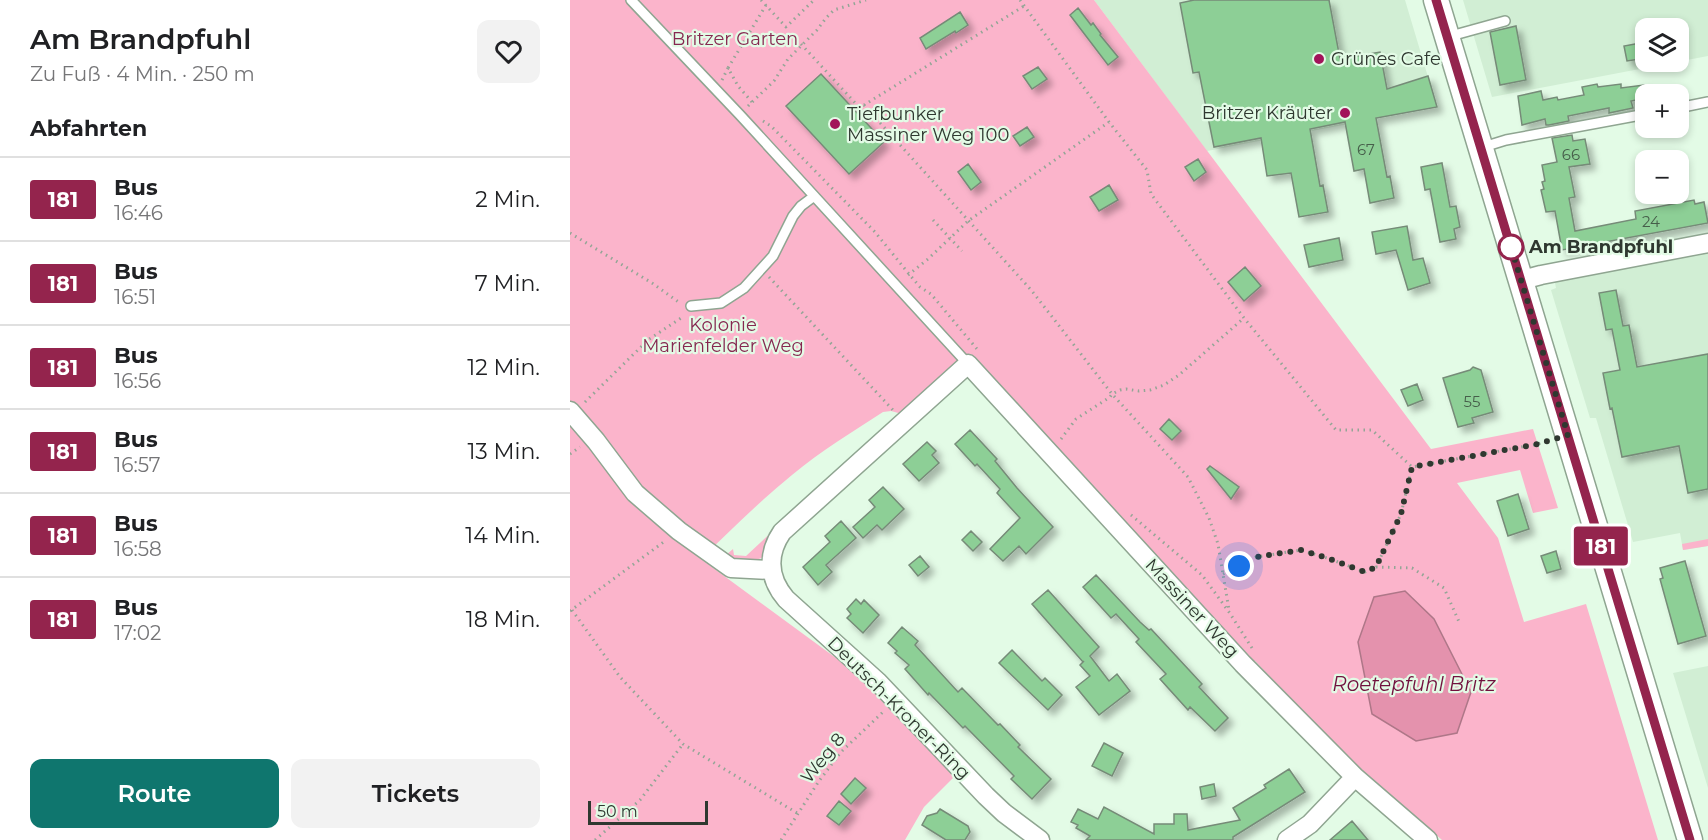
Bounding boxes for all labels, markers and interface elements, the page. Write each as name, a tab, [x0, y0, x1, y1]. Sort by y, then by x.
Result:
map controls	[1635, 18, 1689, 204]
button: layers	[1635, 18, 1689, 72]
button: heart	[477, 20, 540, 83]
text: Am Brandpfuhl	[30, 22, 251, 56]
park label: Britzer Garten	[672, 28, 798, 50]
place label: Grünes Cafe	[1331, 48, 1441, 70]
marker: Grünes Cafe	[1312, 52, 1326, 66]
text: Zu Fuß · 4 Min. · 250 m	[30, 62, 255, 86]
button: +	[1635, 84, 1689, 138]
place label: Britzer Kräuter	[1202, 102, 1333, 124]
place label: Tiefbunker Massiner Weg 100	[847, 103, 1009, 146]
marker: Britzer Kräuter	[1338, 106, 1352, 120]
text: Abfahrten	[30, 115, 147, 142]
marker: Tiefbunker Massiner Weg 100	[828, 117, 842, 131]
house number: 67	[1357, 140, 1375, 159]
house number: 66	[1562, 145, 1580, 164]
button: −	[1635, 150, 1689, 204]
text: Bus	[114, 174, 158, 201]
text: 2 Min.	[475, 186, 540, 213]
text: 181	[48, 187, 78, 212]
text: 16:46	[114, 201, 163, 225]
house number: 24	[1642, 212, 1660, 231]
marker: Am Brandpfuhl	[1498, 234, 1524, 260]
place label: Am Brandpfuhl	[1528, 236, 1673, 258]
text: Bus	[114, 258, 158, 285]
text: 7 Min.	[475, 270, 540, 297]
text: 181	[48, 271, 78, 296]
text: 16:51	[114, 285, 156, 309]
park label: Kolonie Marienfelder Weg	[642, 314, 804, 357]
text: Bus	[114, 342, 158, 369]
text: 12 Min.	[467, 354, 540, 381]
text: 181	[48, 355, 78, 380]
text: 16:56	[114, 369, 161, 393]
house number: 55	[1464, 392, 1480, 411]
text: Bus	[114, 426, 158, 453]
text: 13 Min.	[467, 438, 540, 465]
text: 181	[48, 439, 78, 464]
text: 16:57	[114, 453, 160, 477]
text: Bus	[114, 510, 158, 537]
text: 14 Min.	[465, 522, 540, 549]
text: 181	[48, 523, 78, 548]
line badge: 181	[1566, 526, 1636, 566]
text: 181	[1586, 534, 1616, 559]
text: 16:58	[114, 537, 162, 561]
your location	[1224, 551, 1254, 581]
street label: Massiner Weg	[1141, 554, 1243, 662]
text: Bus	[114, 594, 158, 621]
text: 18 Min.	[466, 606, 540, 633]
text: 181	[48, 607, 78, 632]
text: 17:02	[114, 621, 161, 645]
street label: Deutsch-Kroner-Ring	[823, 632, 975, 784]
water label: Roetepfuhl Britz	[1332, 672, 1497, 696]
street label: Weg 8	[796, 728, 850, 788]
button: Route	[30, 759, 279, 828]
button: Tickets	[291, 759, 540, 828]
scale bar	[588, 798, 708, 826]
text: 50 m	[597, 802, 638, 821]

